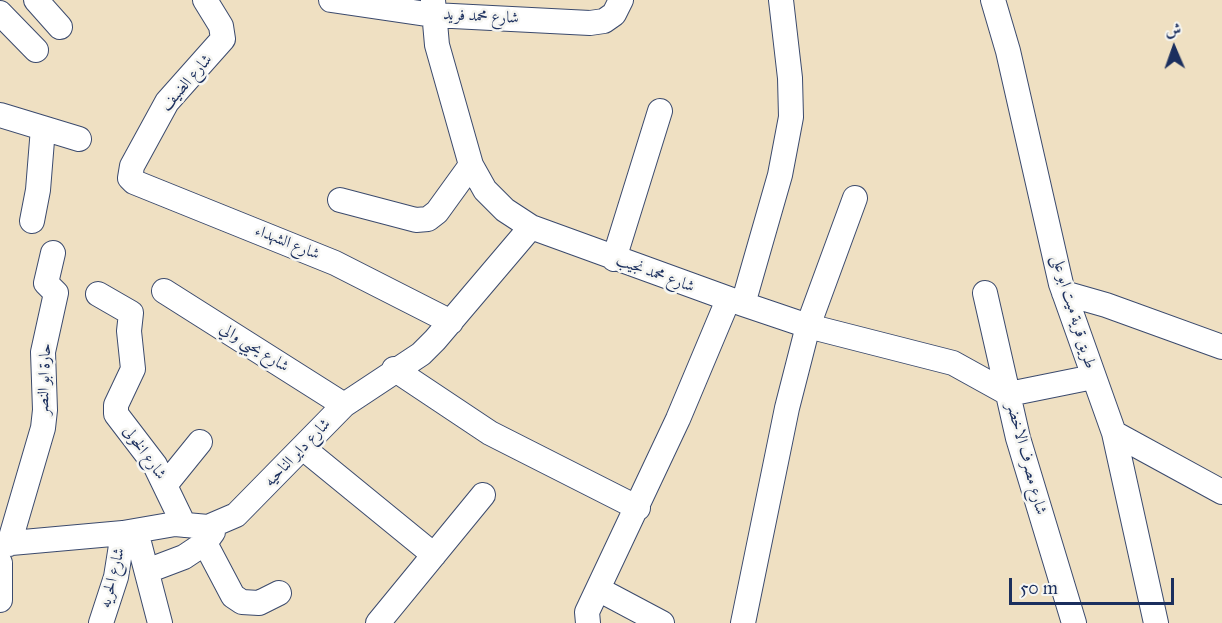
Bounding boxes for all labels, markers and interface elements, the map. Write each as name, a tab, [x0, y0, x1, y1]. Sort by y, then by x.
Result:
street label: شارع محمد فريد	[443, 5, 519, 29]
north arrow	[1144, 18, 1204, 78]
text: ش	[1165, 20, 1182, 39]
street label: شارع الضيف	[157, 51, 217, 115]
street label: شارع الشهداء	[252, 221, 322, 265]
street label: شارع محمد نجيب	[613, 251, 697, 297]
street label: طريق قرية ميت ابو على	[1047, 253, 1099, 371]
street label: شارع يحيي والي	[216, 319, 292, 377]
street label: حارة ابو النصر	[34, 343, 56, 415]
street label: شارع مصرف الاخضر	[1002, 401, 1050, 517]
street label: شارع داير الناحيه	[261, 415, 335, 491]
street label: شارع الخولى	[118, 422, 170, 484]
street label: شارع الحريه	[96, 546, 130, 610]
scale bar	[1012, 566, 1177, 604]
text: 50 m	[1020, 577, 1058, 599]

